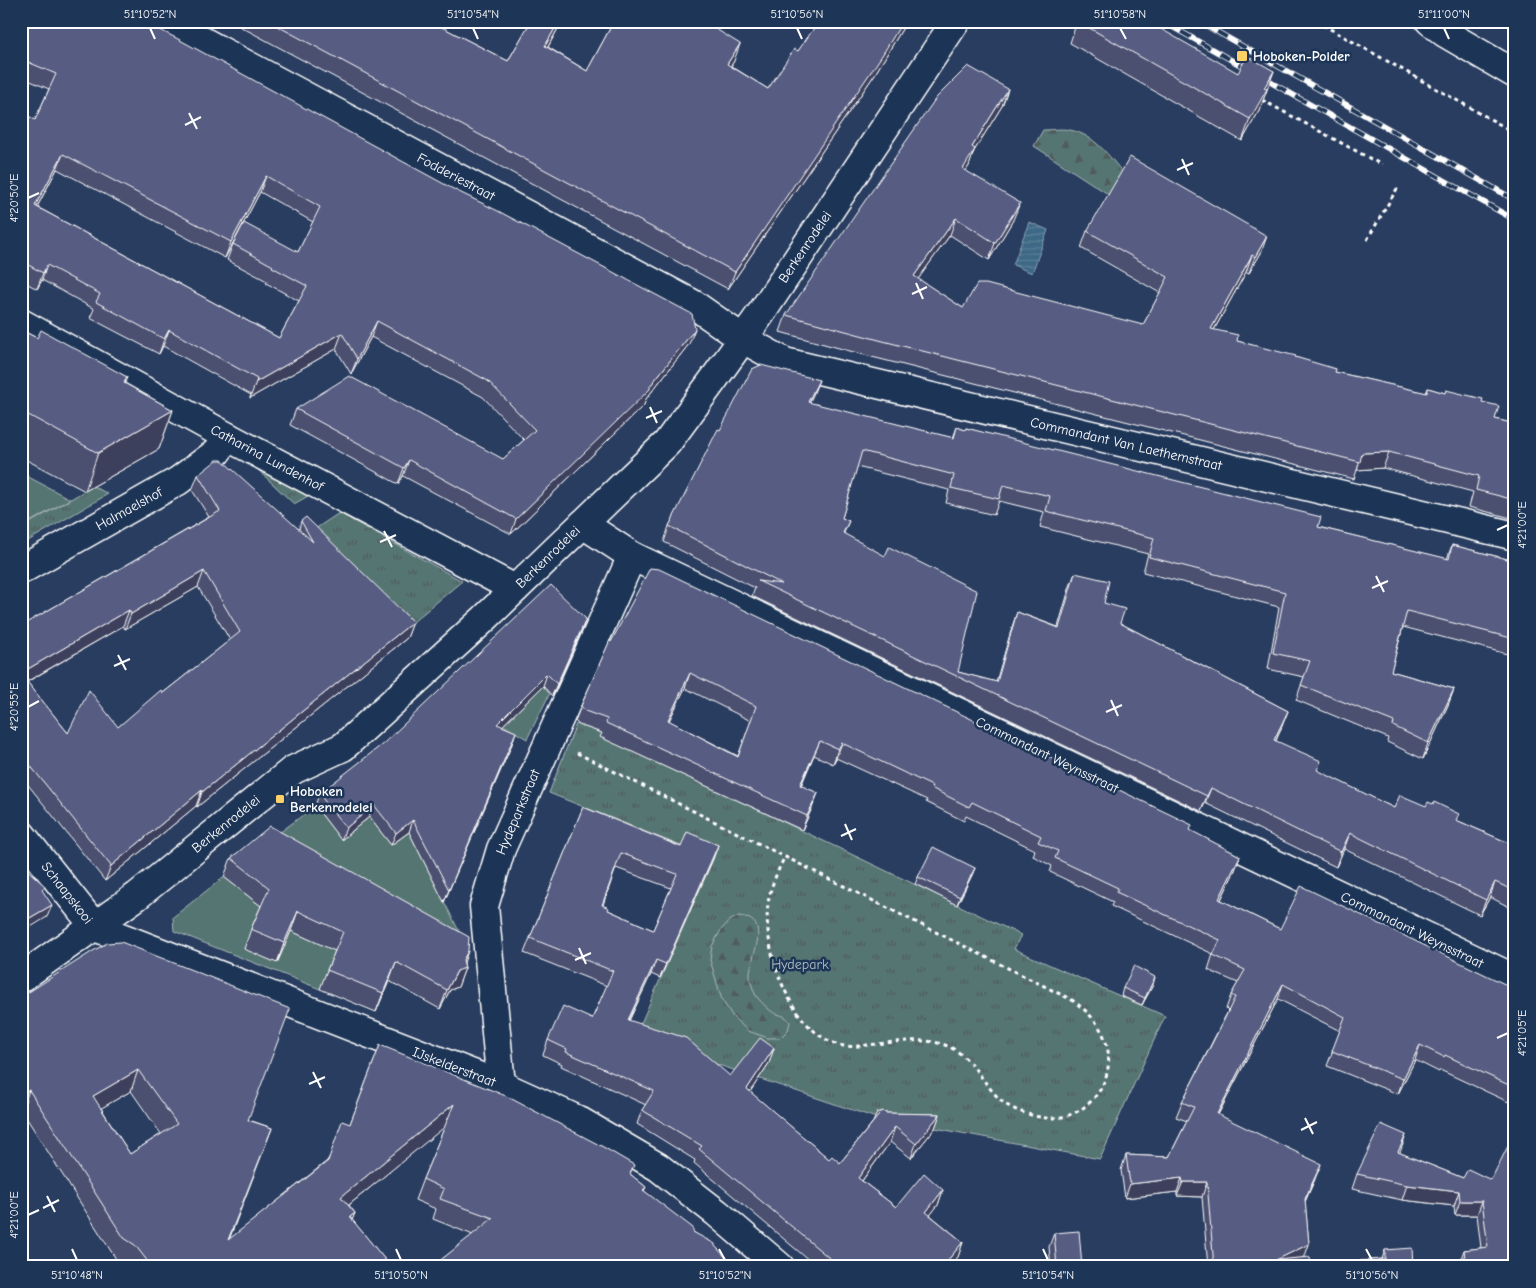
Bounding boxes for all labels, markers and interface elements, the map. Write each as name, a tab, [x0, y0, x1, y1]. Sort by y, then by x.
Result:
text: 51°10'52"N	[124, 7, 176, 21]
text: 51°10'54"N	[447, 7, 499, 21]
text: 51°10'56"N	[771, 7, 823, 21]
text: 51°10'58"N	[1094, 7, 1146, 21]
text: 51°11'00"N	[1418, 7, 1470, 21]
place label: Hoboken-Polder	[1253, 48, 1350, 65]
marker: Hoboken-Polder	[1235, 49, 1249, 63]
street label: Fodderiestraat	[414, 149, 499, 205]
text: 4°20'50"E	[7, 173, 21, 223]
street label: Berkenrodelei	[775, 208, 835, 286]
street label: Commandant Van Laethemstraat	[1028, 414, 1224, 475]
street label: Catharina Lundenhof	[208, 421, 327, 495]
street label: Halmaelshof	[93, 483, 166, 534]
text: 4°21'00"E	[1515, 501, 1529, 549]
street label: Berkenrodelei	[512, 522, 584, 592]
text: 4°20'55"E	[7, 683, 21, 731]
street label: Commandant Weynsstraat	[973, 713, 1122, 797]
street label: Hydeparkstraat	[492, 766, 544, 857]
place label: Hoboken Berkenrodelei	[290, 783, 373, 816]
street label: Berkenrodelei	[188, 791, 264, 857]
marker: Hoboken Berkenrodelei	[274, 793, 286, 805]
street label: Schaapskooi	[38, 859, 96, 927]
street label: Commandant Weynsstraat	[1338, 888, 1487, 972]
park label: Hydepark	[771, 956, 829, 973]
text: 4°21'05"E	[1515, 1010, 1529, 1056]
street label: IJskelderstraat	[410, 1043, 499, 1091]
text: 4°21'00"E	[7, 1191, 21, 1239]
text: 51°10'48"N	[51, 1268, 103, 1282]
text: 51°10'50"N	[374, 1268, 428, 1282]
text: 51°10'52"N	[699, 1268, 751, 1282]
text: 51°10'54"N	[1022, 1268, 1074, 1282]
text: 51°10'56"N	[1346, 1268, 1398, 1282]

